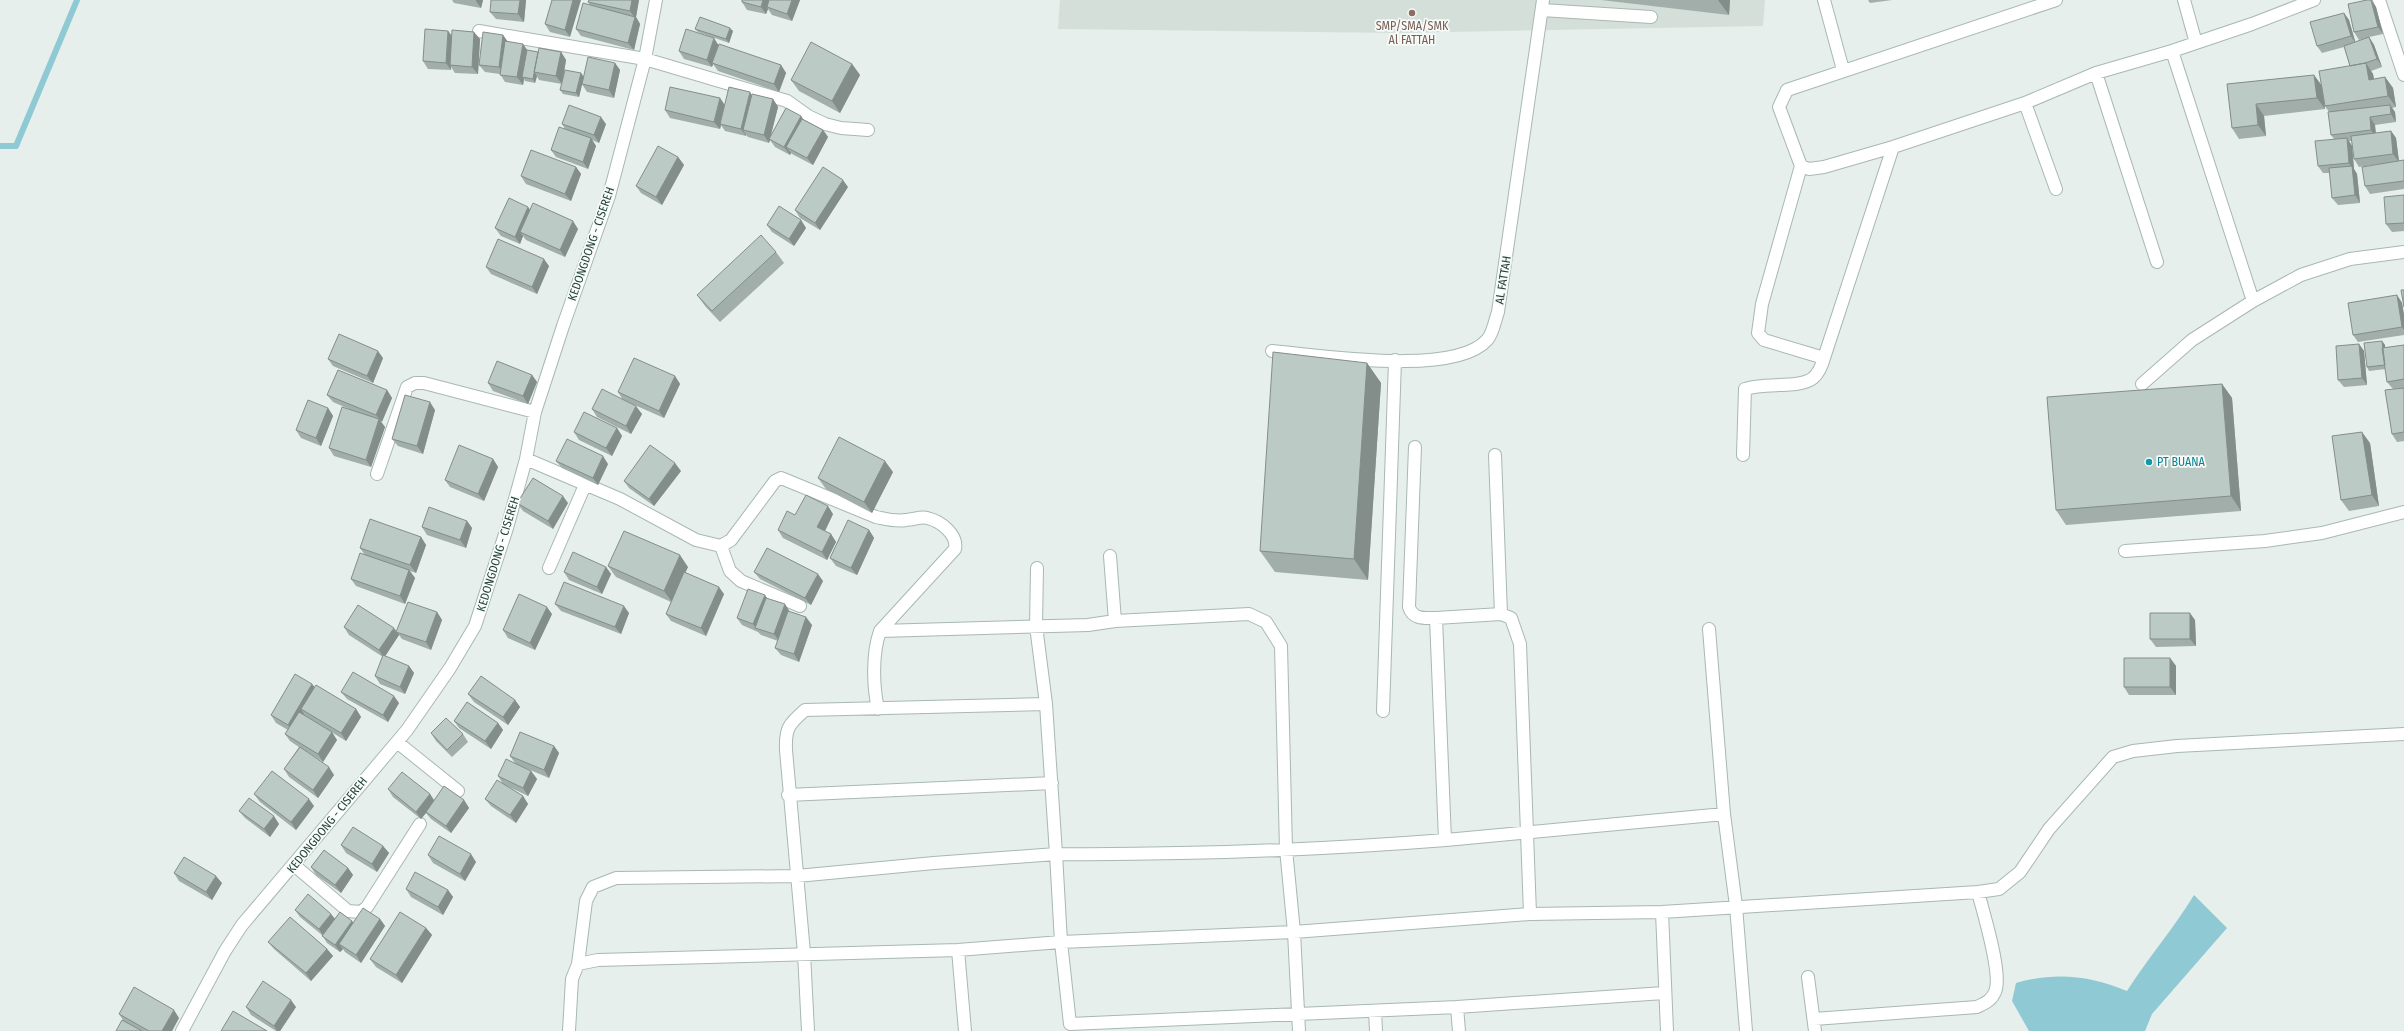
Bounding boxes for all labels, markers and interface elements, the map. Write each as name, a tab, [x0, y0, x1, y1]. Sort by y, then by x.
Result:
marker: SMP/SMA/SMK Al FATTAH	[1407, 8, 1417, 18]
place label: SMP/SMA/SMK Al FATTAH	[1376, 19, 1449, 47]
street label: KEDONGDONG - CISEREH	[565, 185, 617, 303]
street label: AL FATTAH	[1492, 255, 1514, 305]
place label: PT BUANA	[2157, 455, 2205, 469]
marker: PT BUANA	[2144, 457, 2154, 467]
street label: KEDONGDONG - CISEREH	[474, 495, 522, 613]
street label: KEDONGDONG - CISEREH	[284, 774, 370, 876]

